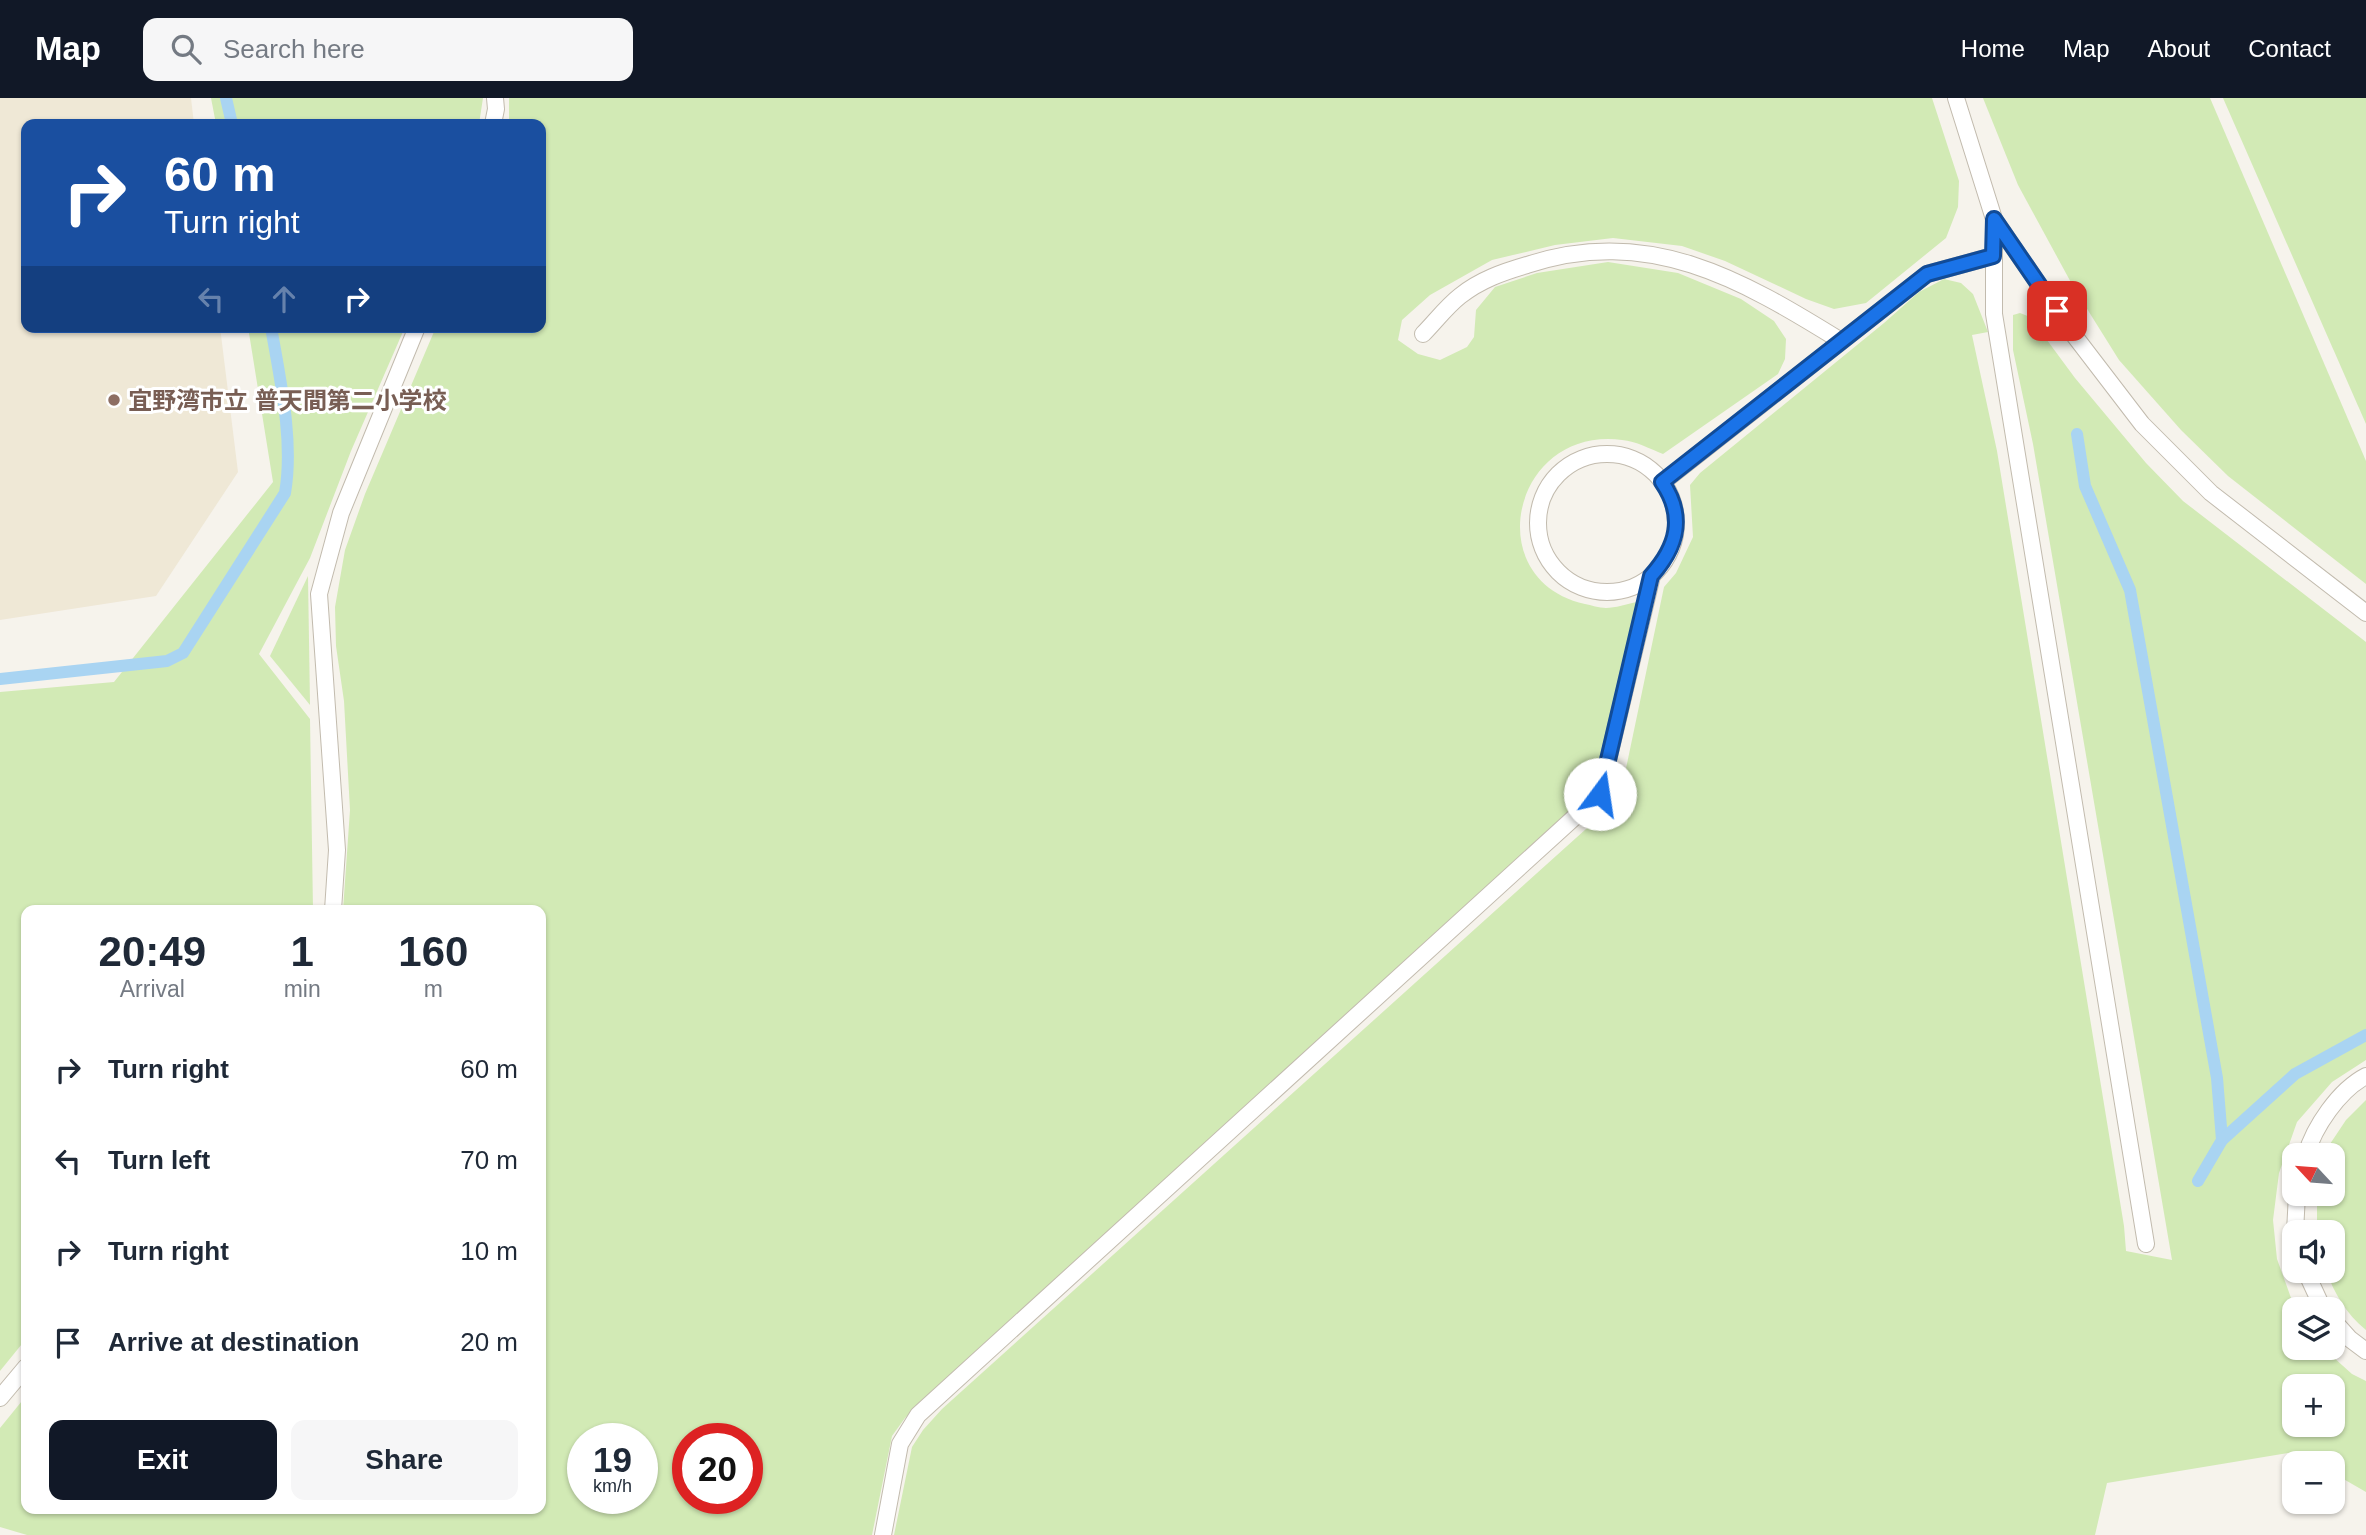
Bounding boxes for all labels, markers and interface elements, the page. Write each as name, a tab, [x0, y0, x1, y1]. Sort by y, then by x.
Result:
search box	[143, 18, 633, 81]
text: Map	[35, 30, 101, 67]
icon: search	[167, 30, 205, 68]
text: Search here	[223, 34, 365, 64]
text: Home	[1961, 35, 2025, 62]
text: Map	[2063, 35, 2110, 62]
text: About	[2148, 35, 2210, 62]
text: Contact	[2248, 35, 2331, 62]
icon: right	[49, 147, 140, 238]
text: 60 m	[164, 147, 276, 201]
text: Turn right	[164, 204, 300, 240]
icon: left	[192, 280, 230, 318]
icon: ahead	[265, 280, 303, 318]
icon: right	[338, 280, 376, 318]
pin	[2027, 281, 2087, 341]
icon: arrive	[2038, 292, 2076, 330]
place label: 宜野湾市立 普天間第二小学校	[128, 387, 447, 414]
marker: 宜野湾市立 普天間第二小学校	[106, 392, 122, 408]
position arrow	[1563, 757, 1637, 831]
text: 20:49	[99, 928, 206, 975]
text: 1	[290, 928, 314, 975]
text: 160	[398, 928, 468, 975]
text: Arrival	[120, 976, 185, 1002]
text: min	[284, 976, 321, 1002]
text: m	[424, 976, 443, 1002]
icon: right	[49, 1051, 87, 1089]
text: Turn right	[108, 1054, 229, 1084]
text: 60 m	[460, 1054, 518, 1084]
icon: left	[49, 1142, 87, 1180]
north arrow	[2282, 1143, 2345, 1206]
map controls	[2282, 1143, 2345, 1514]
text: Turn left	[108, 1145, 210, 1175]
text: 70 m	[460, 1145, 518, 1175]
button: sound	[2282, 1220, 2345, 1283]
icon: right	[49, 1233, 87, 1271]
text: Turn right	[108, 1236, 229, 1266]
text: 10 m	[460, 1236, 518, 1266]
button: layers	[2282, 1297, 2345, 1360]
icon: arrive	[49, 1324, 87, 1362]
text: Arrive at destination	[108, 1327, 359, 1357]
text: 20 m	[460, 1327, 518, 1357]
button: +	[2282, 1374, 2345, 1437]
button: Exit	[49, 1420, 277, 1500]
button: Share	[291, 1420, 518, 1500]
speed limit sign: 20	[672, 1423, 763, 1514]
text: 19	[593, 1440, 632, 1479]
button: −	[2282, 1451, 2345, 1514]
text: km/h	[593, 1476, 632, 1496]

